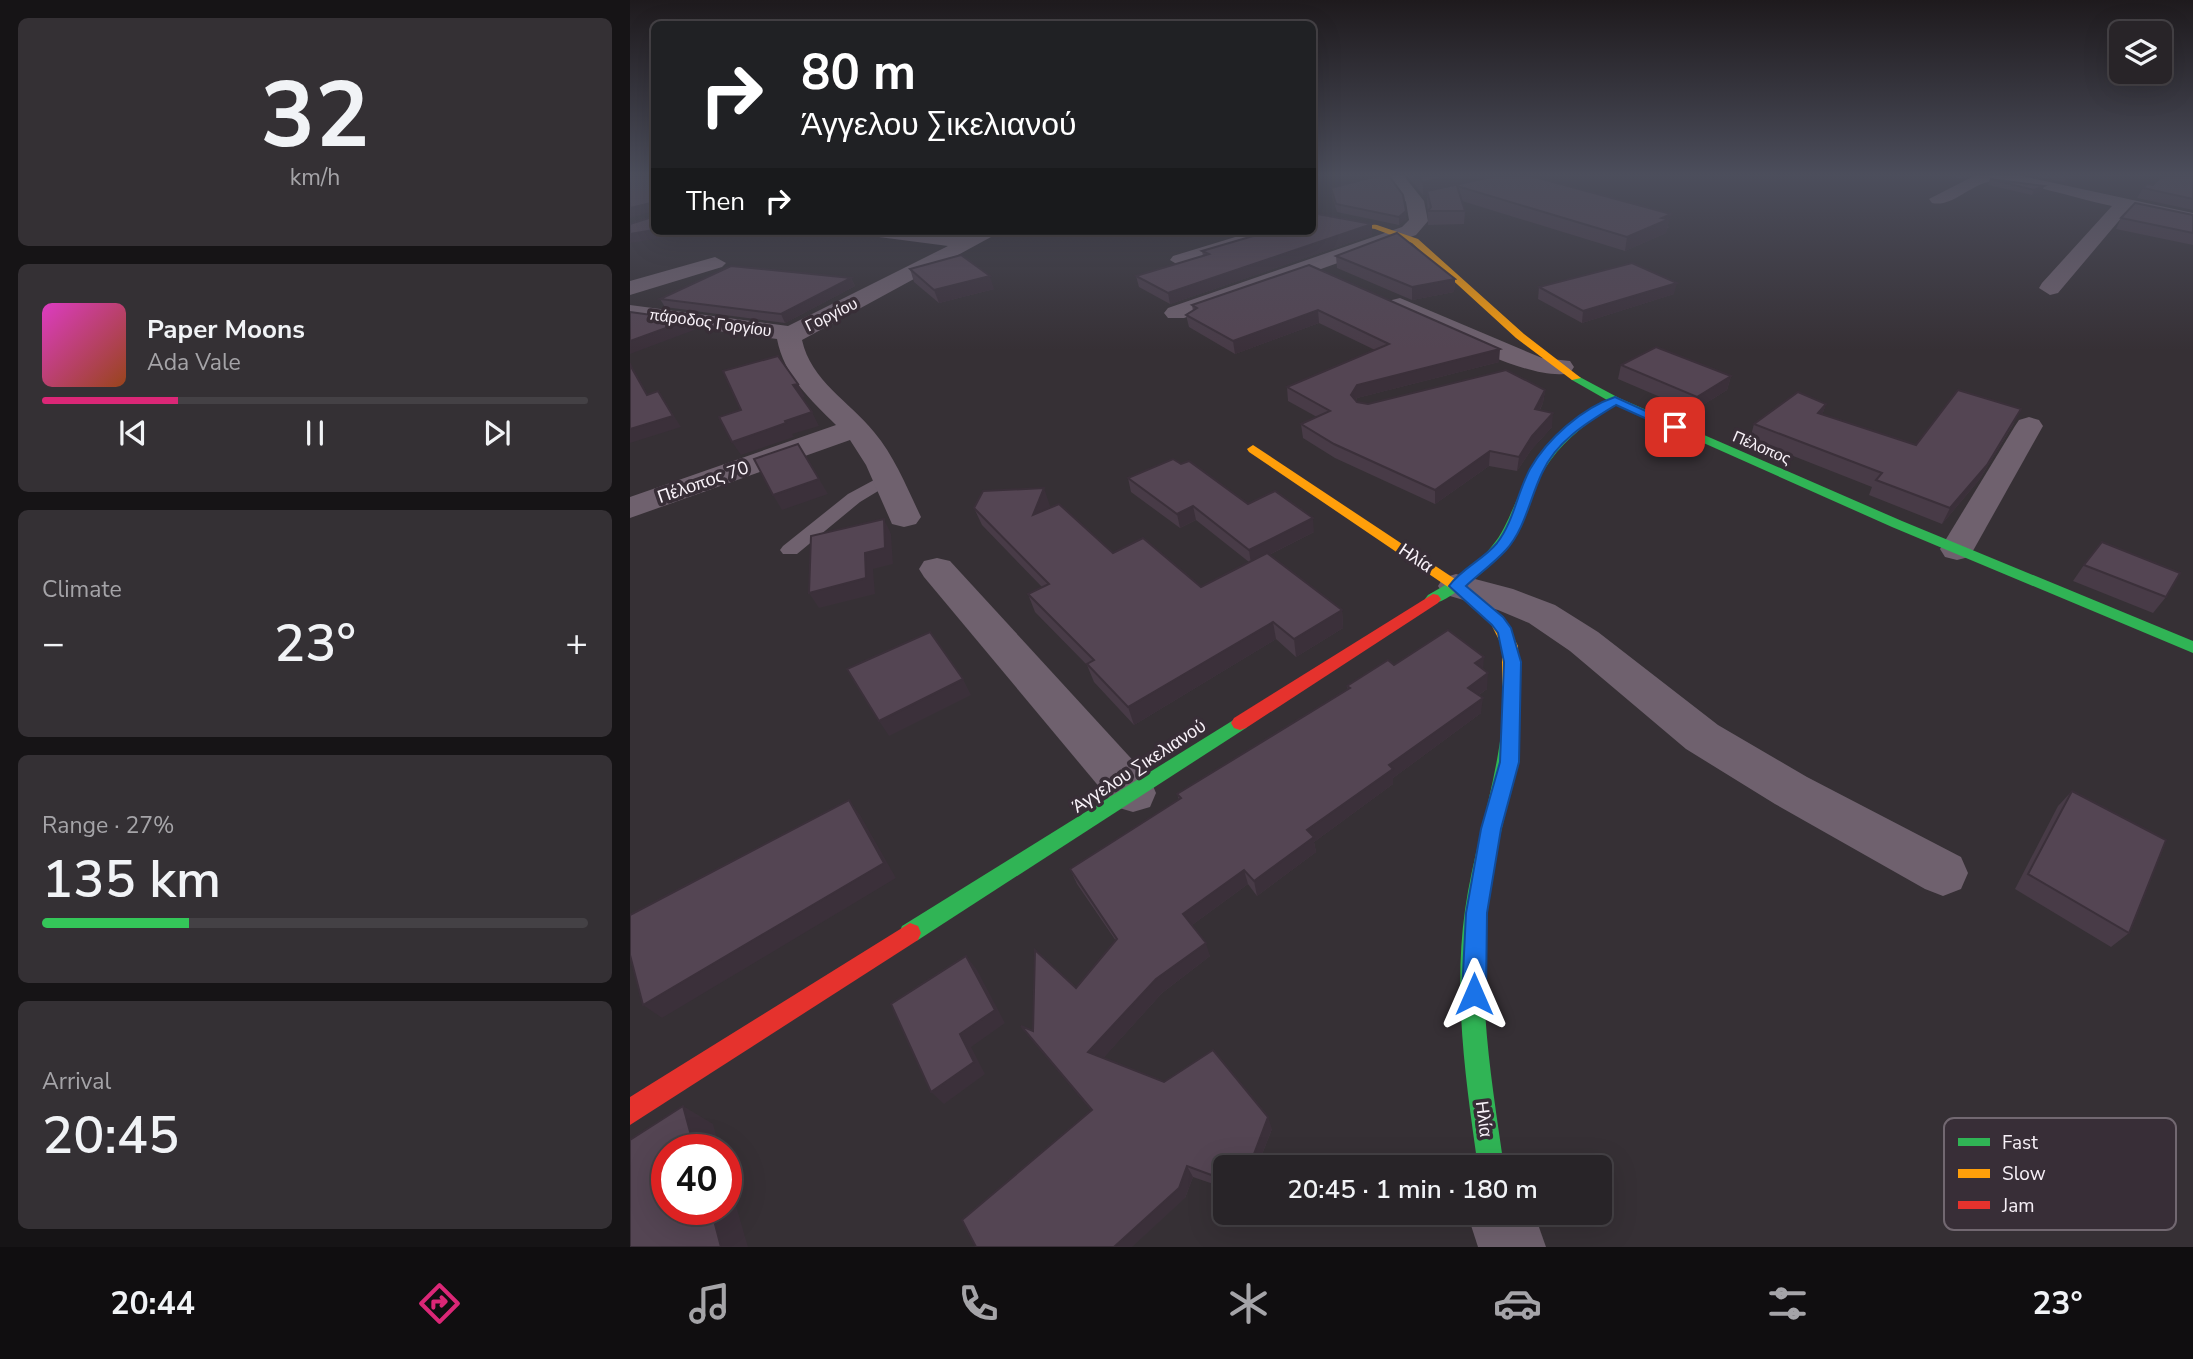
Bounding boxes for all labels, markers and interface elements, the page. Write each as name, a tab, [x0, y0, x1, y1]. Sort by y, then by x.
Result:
map controls	[2109, 21, 2172, 84]
button: layers	[2109, 21, 2172, 84]
text: 80 m	[801, 39, 916, 106]
icon: right	[686, 49, 777, 140]
text: 32	[260, 54, 370, 178]
text: Άγγελου Σικελιανού	[801, 103, 1077, 146]
text: km/h	[290, 162, 340, 193]
icon: right	[759, 182, 797, 220]
text: Then	[686, 184, 745, 219]
street label: Γοργίου	[801, 293, 861, 337]
street label: πάροδος Γοργίου	[649, 304, 773, 342]
text: Paper Moons	[147, 312, 305, 347]
text: Ada Vale	[147, 347, 241, 378]
pin	[1645, 397, 1705, 457]
icon: arrive	[1656, 408, 1694, 446]
icon: previous	[114, 414, 152, 452]
icon: pause	[296, 414, 334, 452]
icon: next	[478, 414, 516, 452]
street label: Πέλοπος	[1729, 426, 1794, 470]
street label: Πέλοπος 70	[654, 455, 752, 509]
street label: Ηλία	[1394, 538, 1438, 578]
text: Climate	[42, 574, 122, 605]
text: 23°	[274, 608, 356, 679]
text: −	[42, 618, 65, 669]
text: +	[565, 618, 588, 669]
street label: Άγγελου Σικελιανού	[1067, 714, 1211, 818]
text: Range · 27%	[42, 810, 174, 841]
text: 135 km	[42, 844, 221, 915]
position arrow	[1437, 957, 1511, 1031]
text: Arrival	[42, 1066, 111, 1097]
street label: Ηλία	[1470, 1099, 1498, 1139]
text: 20:45	[42, 1100, 179, 1171]
legend	[1944, 1118, 2176, 1230]
text: Fast	[2002, 1130, 2038, 1156]
speed limit sign: 40	[651, 1134, 742, 1225]
text: Slow	[2002, 1161, 2046, 1187]
text: 20:45 · 1 min · 180 m	[1287, 1172, 1538, 1207]
text: Jam	[2001, 1193, 2035, 1219]
icon: directions	[415, 1279, 464, 1328]
icon: music	[685, 1279, 734, 1328]
icon: phone	[954, 1279, 1003, 1328]
icon: climate	[1224, 1279, 1273, 1328]
icon: car	[1493, 1279, 1542, 1328]
icon: filters	[1763, 1279, 1812, 1328]
text: 20:44	[110, 1282, 195, 1325]
text: 23°	[2032, 1282, 2083, 1325]

